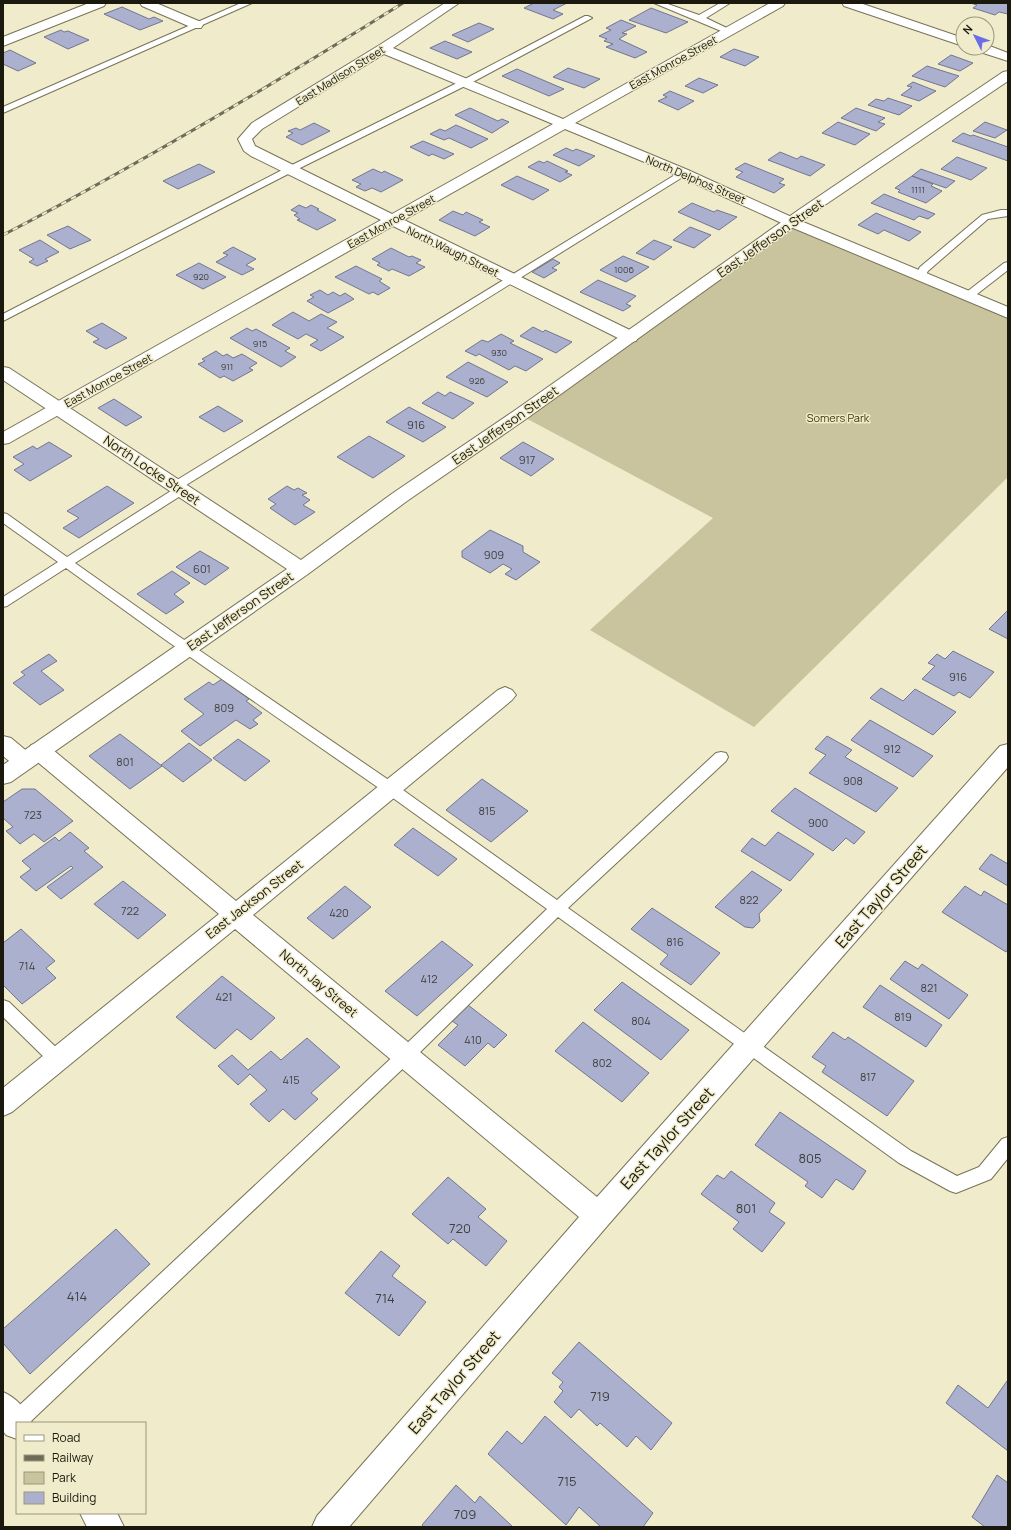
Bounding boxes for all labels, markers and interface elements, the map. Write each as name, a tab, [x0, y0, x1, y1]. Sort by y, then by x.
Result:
north arrow	[955, 16, 995, 56]
text: N	[959, 21, 975, 37]
street label: East Monroe Street	[626, 32, 720, 92]
street label: East Madison Street	[293, 41, 387, 109]
street label: North Delphos Street	[644, 151, 748, 207]
house number: 1111	[911, 183, 925, 196]
street label: East Monroe Street	[344, 191, 438, 251]
street label: East Jefferson Street	[713, 194, 827, 282]
street label: North Waugh Street	[404, 222, 502, 280]
house number: 1006	[614, 263, 634, 276]
house number: 920	[193, 270, 209, 283]
house number: 915	[253, 337, 267, 350]
house number: 930	[491, 346, 507, 359]
street label: East Monroe Street	[61, 350, 155, 410]
house number: 911	[221, 360, 233, 373]
house number: 926	[469, 374, 486, 387]
street label: East Jefferson Street	[448, 381, 562, 469]
park label: Somers Park	[807, 410, 870, 425]
house number: 916	[407, 417, 425, 432]
street label: North Locke Street	[100, 431, 204, 509]
house number: 917	[519, 452, 535, 467]
house number: 909	[484, 547, 504, 562]
house number: 601	[193, 561, 211, 576]
street label: East Jefferson Street	[183, 567, 297, 655]
house number: 916	[949, 669, 967, 684]
house number: 809	[214, 700, 234, 715]
house number: 912	[883, 741, 901, 756]
house number: 801	[116, 754, 134, 769]
house number: 908	[843, 773, 863, 788]
house number: 815	[478, 803, 496, 818]
house number: 723	[24, 807, 42, 822]
house number: 900	[808, 815, 828, 830]
street label: East Taylor Street	[830, 840, 932, 952]
street label: East Jackson Street	[202, 855, 306, 943]
house number: 822	[740, 892, 758, 907]
house number: 722	[121, 903, 139, 918]
house number: 420	[329, 905, 349, 920]
house number: 816	[666, 934, 684, 949]
street label: North Jay Street	[276, 945, 362, 1021]
house number: 714	[19, 958, 35, 973]
house number: 412	[420, 971, 438, 986]
house number: 821	[921, 980, 937, 995]
house number: 421	[215, 989, 233, 1004]
house number: 819	[894, 1009, 912, 1024]
house number: 804	[631, 1013, 651, 1028]
house number: 410	[464, 1032, 482, 1047]
house number: 802	[592, 1055, 612, 1070]
house number: 817	[860, 1069, 876, 1084]
house number: 415	[282, 1072, 300, 1087]
street label: East Taylor Street	[615, 1082, 719, 1194]
house number: 805	[799, 1149, 821, 1167]
house number: 801	[736, 1199, 756, 1217]
house number: 720	[449, 1219, 471, 1237]
house number: 414	[67, 1287, 88, 1305]
house number: 714	[375, 1289, 395, 1307]
street label: East Taylor Street	[403, 1326, 505, 1438]
house number: 719	[590, 1387, 610, 1405]
legend	[16, 1422, 146, 1514]
text: Road	[52, 1429, 80, 1446]
text: Railway	[52, 1449, 94, 1466]
text: Park	[52, 1469, 77, 1486]
house number: 715	[557, 1472, 577, 1490]
text: Building	[52, 1489, 96, 1506]
house number: 709	[454, 1505, 476, 1523]

